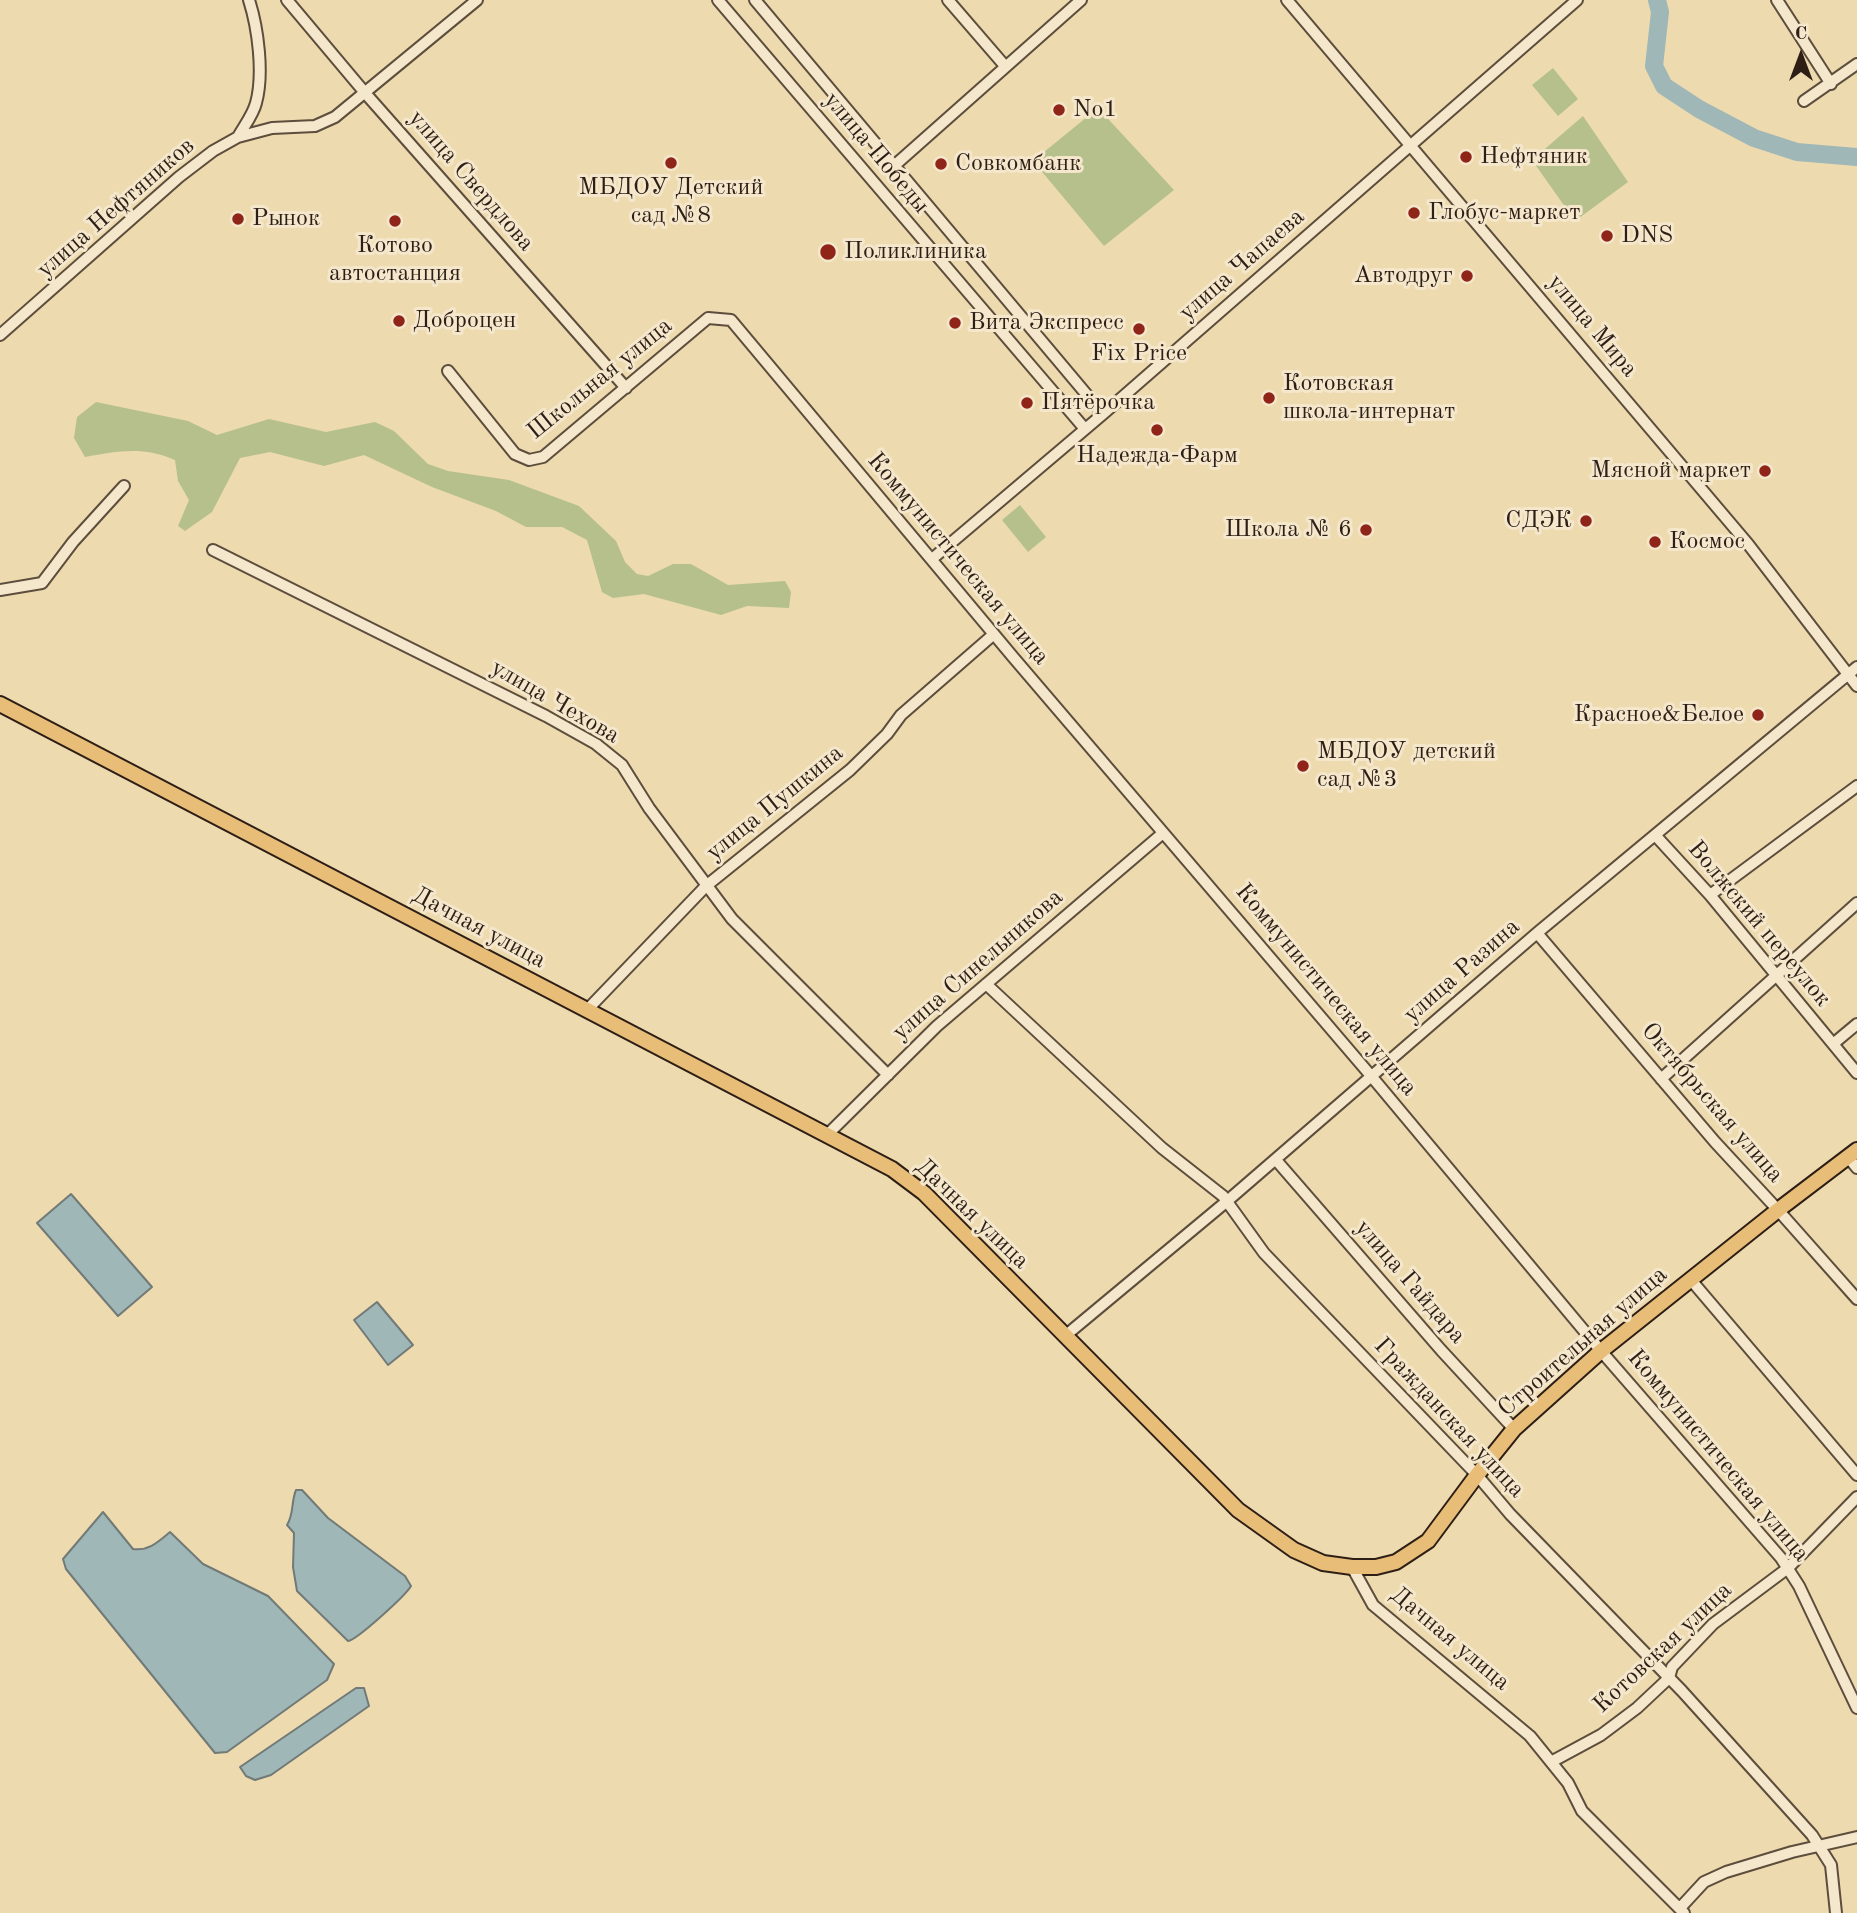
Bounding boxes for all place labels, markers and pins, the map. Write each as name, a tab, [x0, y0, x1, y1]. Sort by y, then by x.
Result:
place label: No1	[1073, 96, 1117, 124]
marker: No1	[1051, 102, 1067, 118]
place label: Нефтяник	[1480, 143, 1588, 171]
marker: Нефтяник	[1458, 149, 1474, 165]
place label: Совкомбанк	[955, 150, 1081, 178]
marker: МБДОУ Детский сад №8	[663, 155, 679, 171]
marker: Совкомбанк	[933, 156, 949, 172]
place label: МБДОУ Детский сад №8	[579, 174, 763, 230]
place label: Глобус-маркет	[1428, 199, 1581, 227]
place label: Рынок	[252, 205, 320, 233]
marker: Глобус-маркет	[1406, 205, 1422, 221]
marker: Рынок	[230, 211, 246, 227]
marker: Котово автостанция	[387, 213, 403, 229]
place label: DNS	[1621, 222, 1673, 250]
marker: DNS	[1599, 228, 1615, 244]
place label: Котово автостанция	[329, 232, 461, 288]
place label: Поликлиника	[844, 238, 987, 266]
marker: Поликлиника	[818, 242, 838, 262]
place label: Автодруг	[1354, 262, 1453, 290]
marker: Автодруг	[1459, 268, 1475, 284]
place label: Доброцен	[413, 307, 516, 335]
place label: Вита Экспресс	[969, 309, 1124, 337]
marker: Доброцен	[391, 313, 407, 329]
marker: Вита Экспресс	[947, 315, 963, 331]
marker: Fix Price	[1131, 321, 1147, 337]
place label: Fix Price	[1091, 340, 1187, 368]
place label: Котовская школа-интернат	[1283, 370, 1455, 426]
place label: Пятёрочка	[1041, 389, 1155, 417]
marker: Котовская школа-интернат	[1261, 390, 1277, 406]
marker: Пятёрочка	[1019, 395, 1035, 411]
marker: Надежда-Фарм	[1149, 422, 1165, 438]
place label: Надежда-Фарм	[1076, 442, 1238, 470]
place label: Мясной маркет	[1591, 457, 1751, 485]
marker: Мясной маркет	[1757, 463, 1773, 479]
place label: СДЭК	[1505, 507, 1572, 535]
marker: СДЭК	[1578, 513, 1594, 529]
place label: Школа № 6	[1225, 516, 1352, 544]
marker: Школа № 6	[1358, 522, 1374, 538]
place label: Космос	[1669, 528, 1745, 556]
marker: Космос	[1647, 534, 1663, 550]
place label: Красное&Белое	[1574, 701, 1744, 729]
marker: Красное&Белое	[1750, 707, 1766, 723]
place label: МБДОУ детский сад №3	[1317, 738, 1496, 794]
marker: МБДОУ детский сад №3	[1295, 758, 1311, 774]

